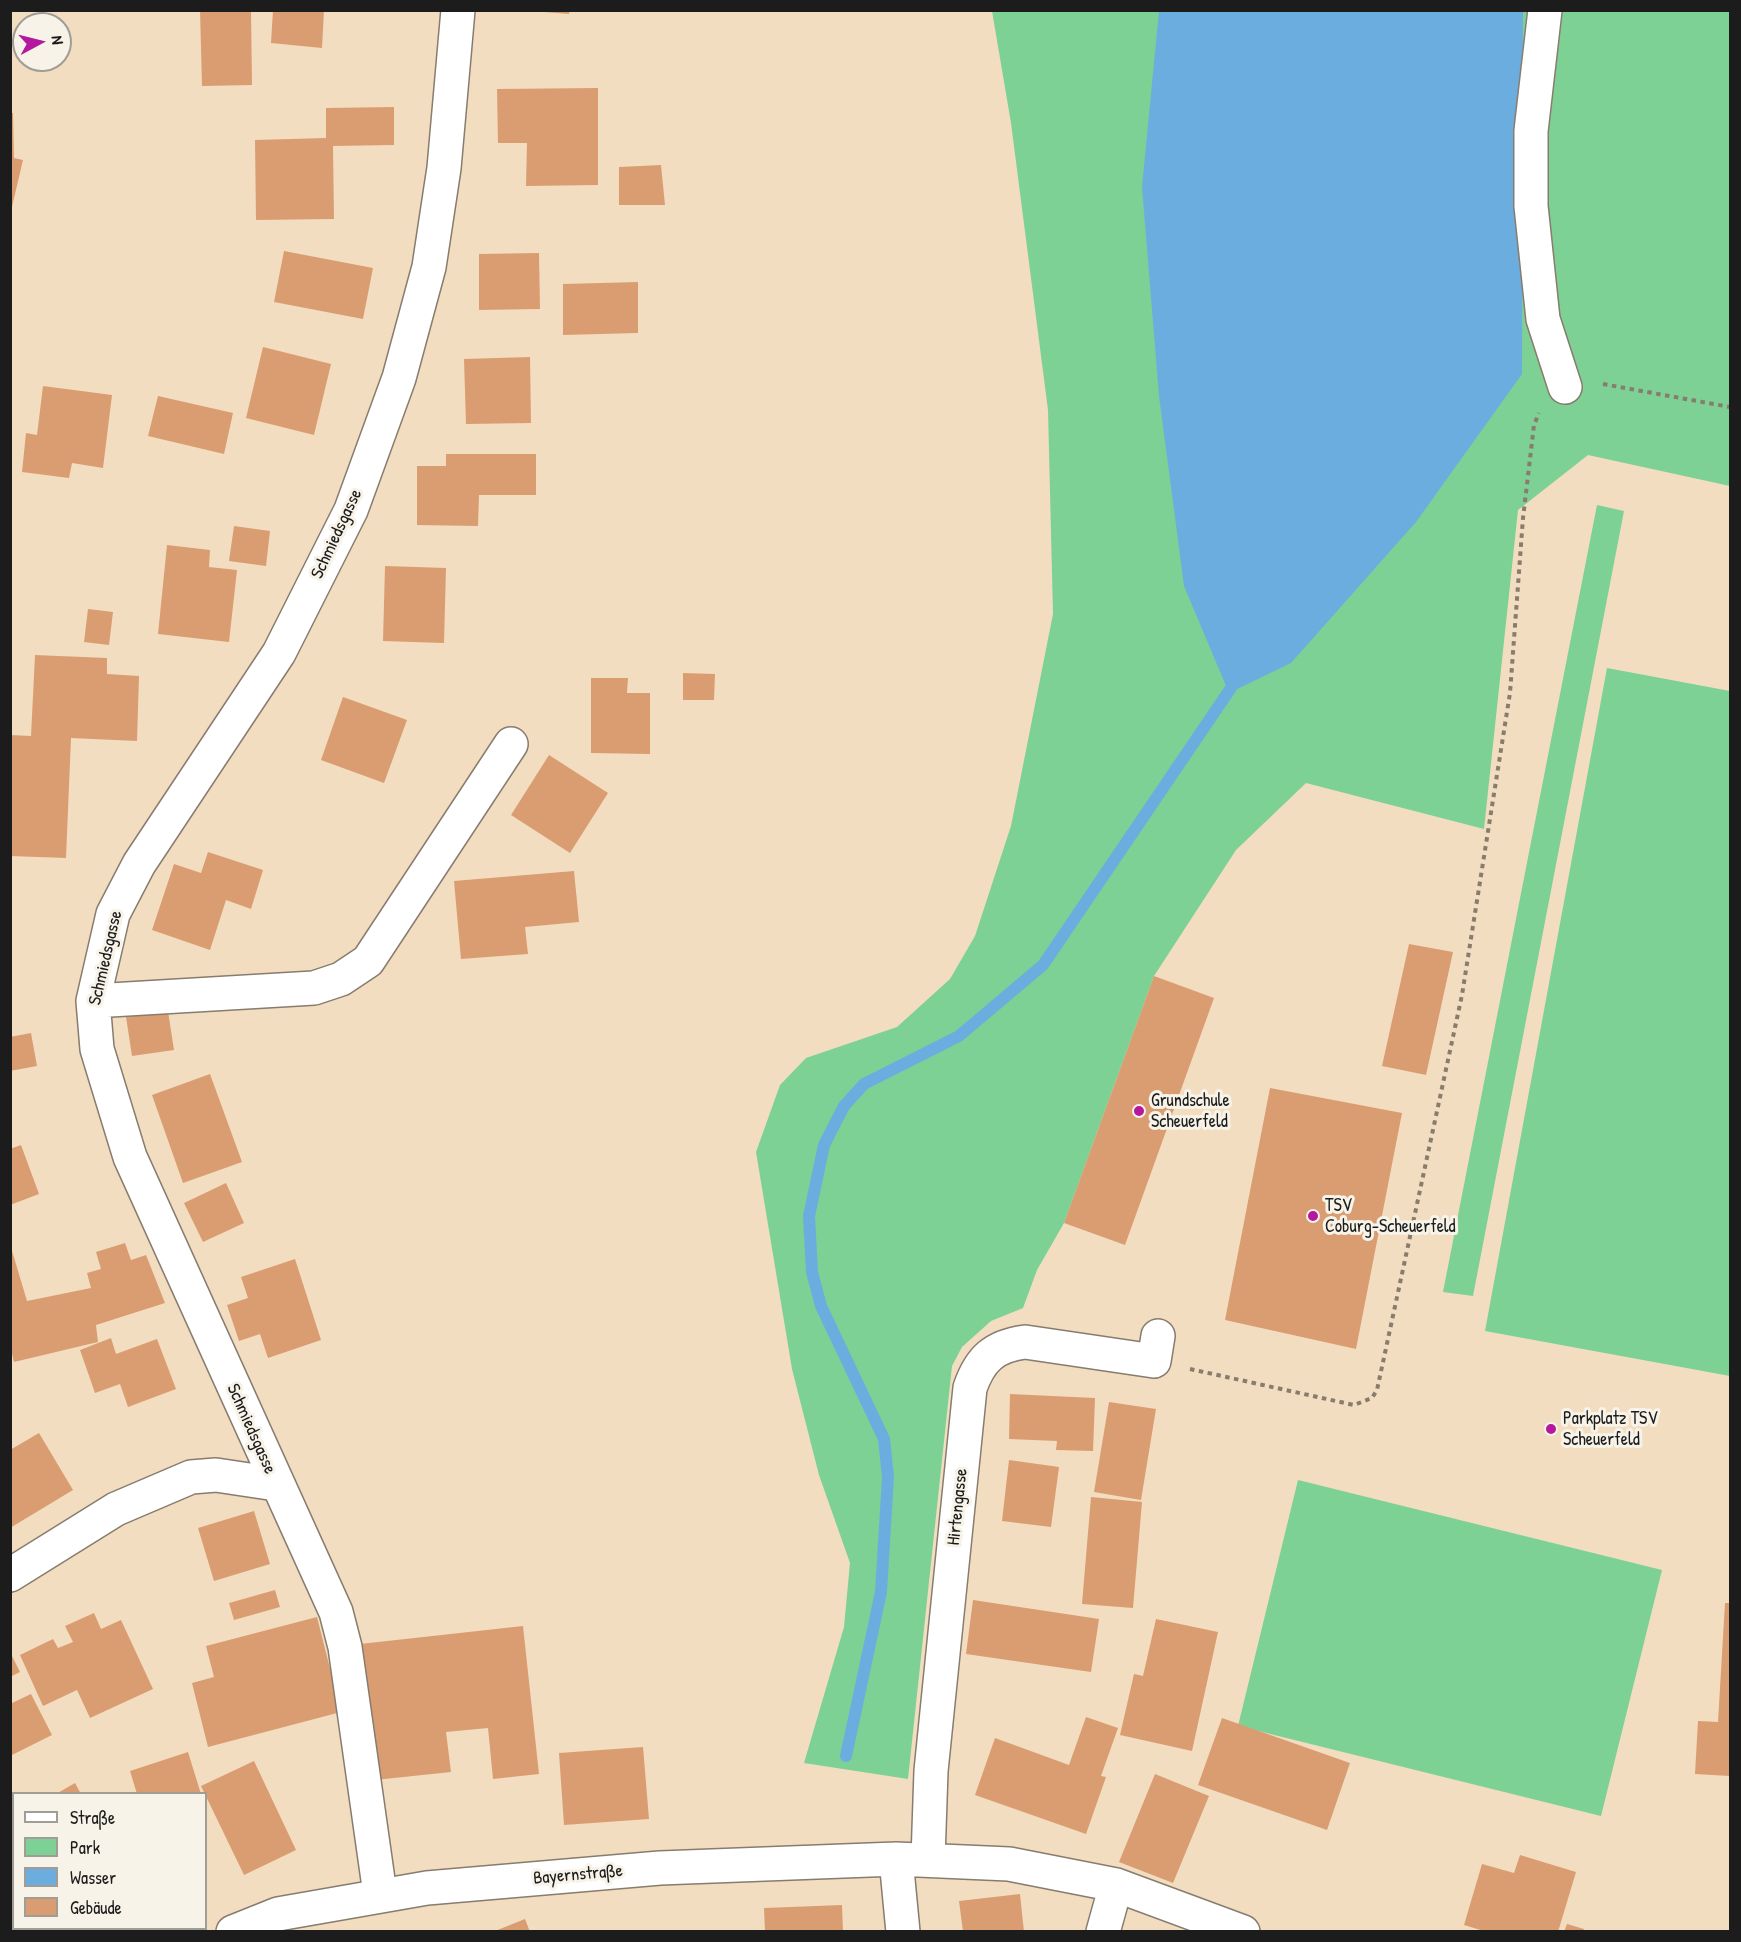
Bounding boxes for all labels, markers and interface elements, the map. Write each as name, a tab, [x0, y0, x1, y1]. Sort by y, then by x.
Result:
north arrow	[12, 12, 72, 72]
text: N	[46, 34, 69, 46]
street label: Schmiedsgasse	[307, 486, 367, 582]
street label: Schmiedsgasse	[85, 909, 127, 1007]
place label: Grundschule Scheuerfeld	[1151, 1090, 1230, 1132]
marker: Grundschule Scheuerfeld	[1132, 1104, 1146, 1118]
place label: TSV Coburg-Scheuerfeld	[1325, 1195, 1456, 1238]
marker: TSV Coburg-Scheuerfeld	[1306, 1209, 1320, 1223]
street label: Schmiedsgasse	[222, 1381, 280, 1477]
place label: Parkplatz TSV Scheuerfeld	[1563, 1408, 1657, 1450]
marker: Parkplatz TSV Scheuerfeld	[1544, 1422, 1558, 1436]
street label: Hirtengasse	[943, 1468, 973, 1546]
legend	[12, 1792, 207, 1930]
text: Straße	[70, 1805, 115, 1830]
text: Park	[70, 1835, 100, 1860]
street label: Bayernstraße	[532, 1860, 624, 1890]
text: Wasser	[70, 1865, 116, 1890]
text: Gebäude	[70, 1895, 122, 1920]

